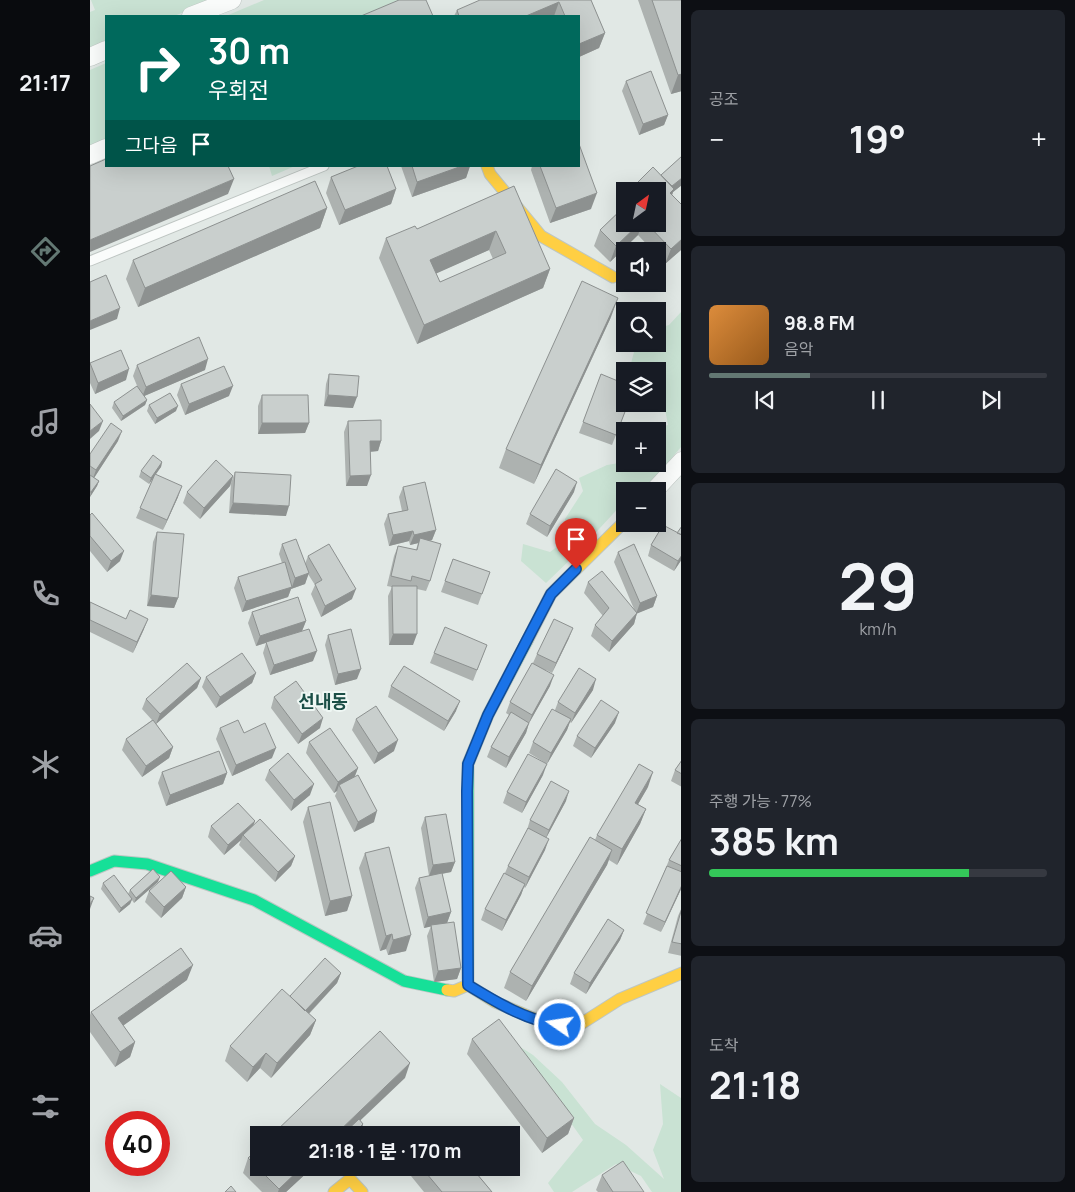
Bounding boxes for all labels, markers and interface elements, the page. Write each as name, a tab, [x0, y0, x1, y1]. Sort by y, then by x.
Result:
text: 30 m	[208, 27, 290, 75]
icon: right	[125, 35, 190, 100]
text: 21:17	[19, 68, 71, 98]
text: 우회전	[208, 75, 269, 105]
text: 공조	[709, 88, 738, 110]
text: 19°	[849, 112, 906, 164]
text: −	[709, 120, 724, 158]
text: +	[1031, 120, 1047, 158]
icon: arrive	[187, 130, 215, 158]
text: 그다음	[125, 132, 177, 158]
north arrow	[616, 182, 666, 232]
map controls	[616, 182, 666, 532]
icon: directions	[28, 234, 63, 269]
button: sound	[616, 242, 666, 292]
button: search	[616, 302, 666, 352]
text: 98.8 FM	[784, 310, 855, 336]
text: 음악	[784, 338, 813, 360]
button: layers	[616, 362, 666, 412]
icon: previous	[751, 386, 779, 414]
icon: pause	[864, 386, 892, 414]
icon: next	[977, 386, 1005, 414]
icon: music	[28, 405, 63, 440]
button: +	[616, 422, 666, 472]
button: −	[616, 482, 666, 532]
pin	[555, 518, 597, 569]
icon: arrive	[562, 525, 590, 553]
text: 29	[838, 541, 918, 630]
icon: phone	[28, 576, 63, 611]
text: km/h	[859, 618, 897, 640]
district label: 선내동	[298, 689, 348, 713]
icon: climate	[28, 747, 63, 782]
text: 주행 가능 · 77%	[709, 790, 812, 812]
text: 385 km	[709, 814, 839, 866]
icon: car	[28, 918, 63, 953]
position arrow	[533, 998, 585, 1050]
text: 도착	[709, 1034, 738, 1056]
text: 21:18	[709, 1058, 801, 1110]
icon: filters	[28, 1089, 63, 1124]
speed limit sign: 40	[105, 1111, 170, 1176]
text: 21:18 · 1 분 · 170 m	[309, 1138, 461, 1164]

